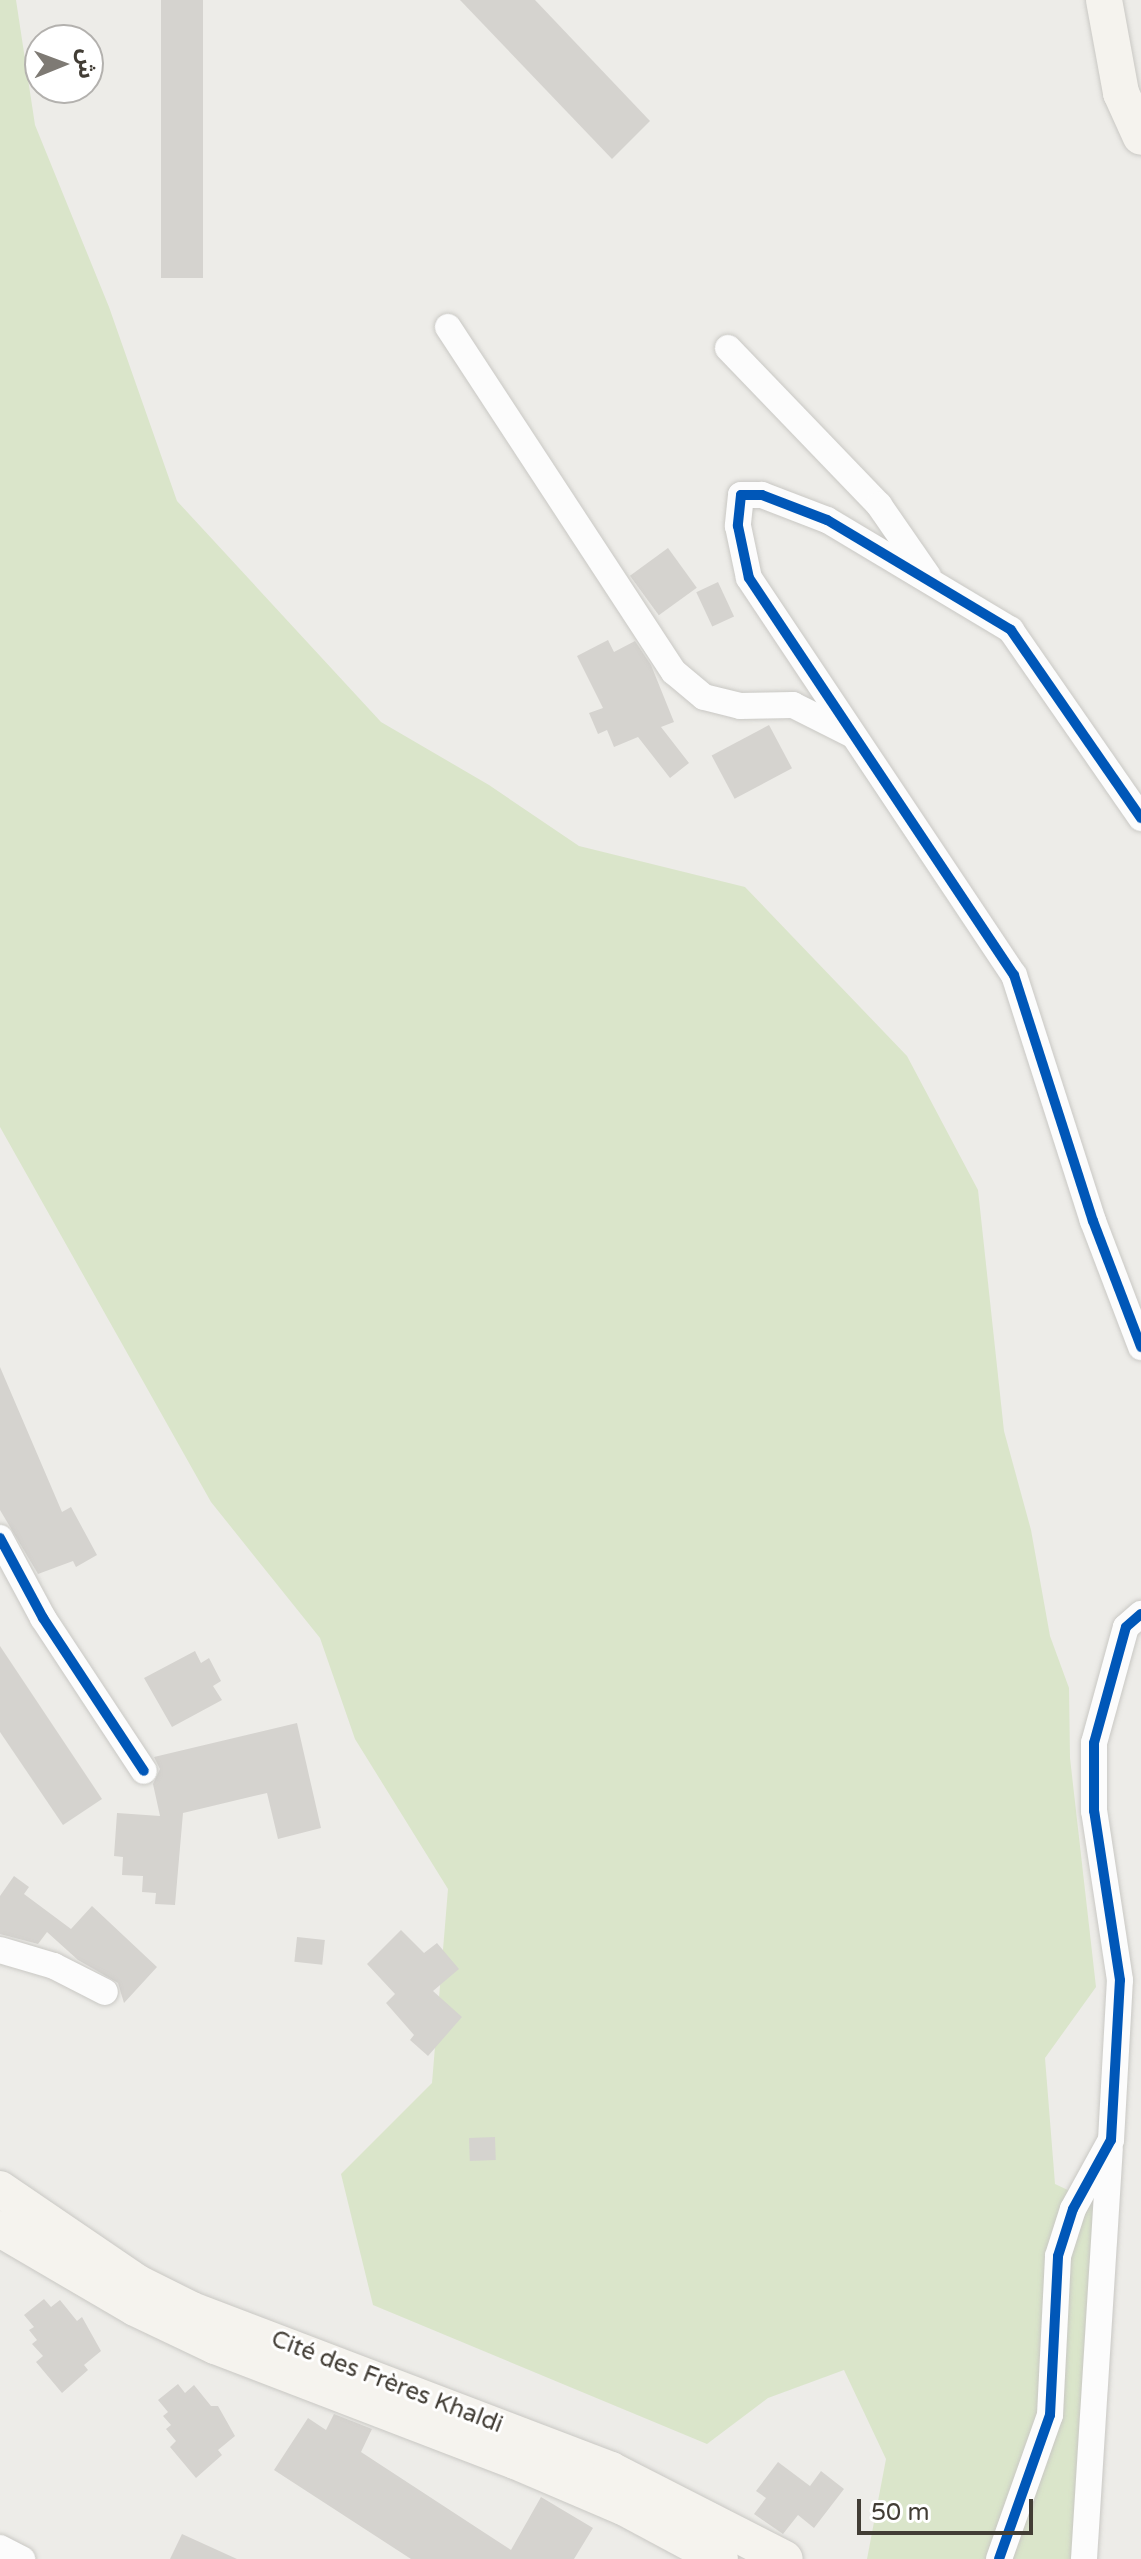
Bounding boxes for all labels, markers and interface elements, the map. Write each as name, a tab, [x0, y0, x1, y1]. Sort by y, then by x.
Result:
north arrow	[24, 24, 104, 104]
text: ش	[73, 48, 99, 79]
street label: Cité des Frères Khaldi	[267, 2325, 507, 2439]
scale bar	[861, 2483, 1037, 2533]
text: 50 m	[871, 2498, 929, 2527]

